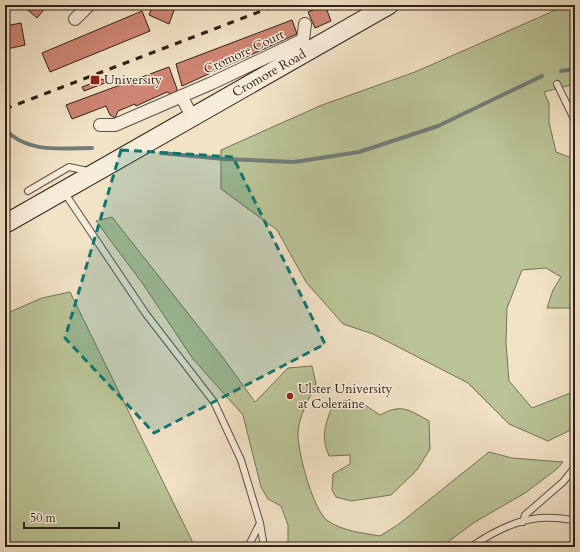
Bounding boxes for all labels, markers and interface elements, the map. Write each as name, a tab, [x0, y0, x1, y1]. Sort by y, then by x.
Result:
street label: Cromore Court	[201, 25, 287, 79]
street label: Cromore Road	[229, 45, 309, 102]
place label: University	[104, 71, 162, 89]
marker: University	[89, 74, 101, 86]
place label: Ulster University at Coleraine	[298, 380, 393, 413]
marker: Ulster University at Coleraine	[285, 391, 295, 401]
scale bar	[24, 504, 119, 530]
text: 50 m	[30, 510, 57, 526]

